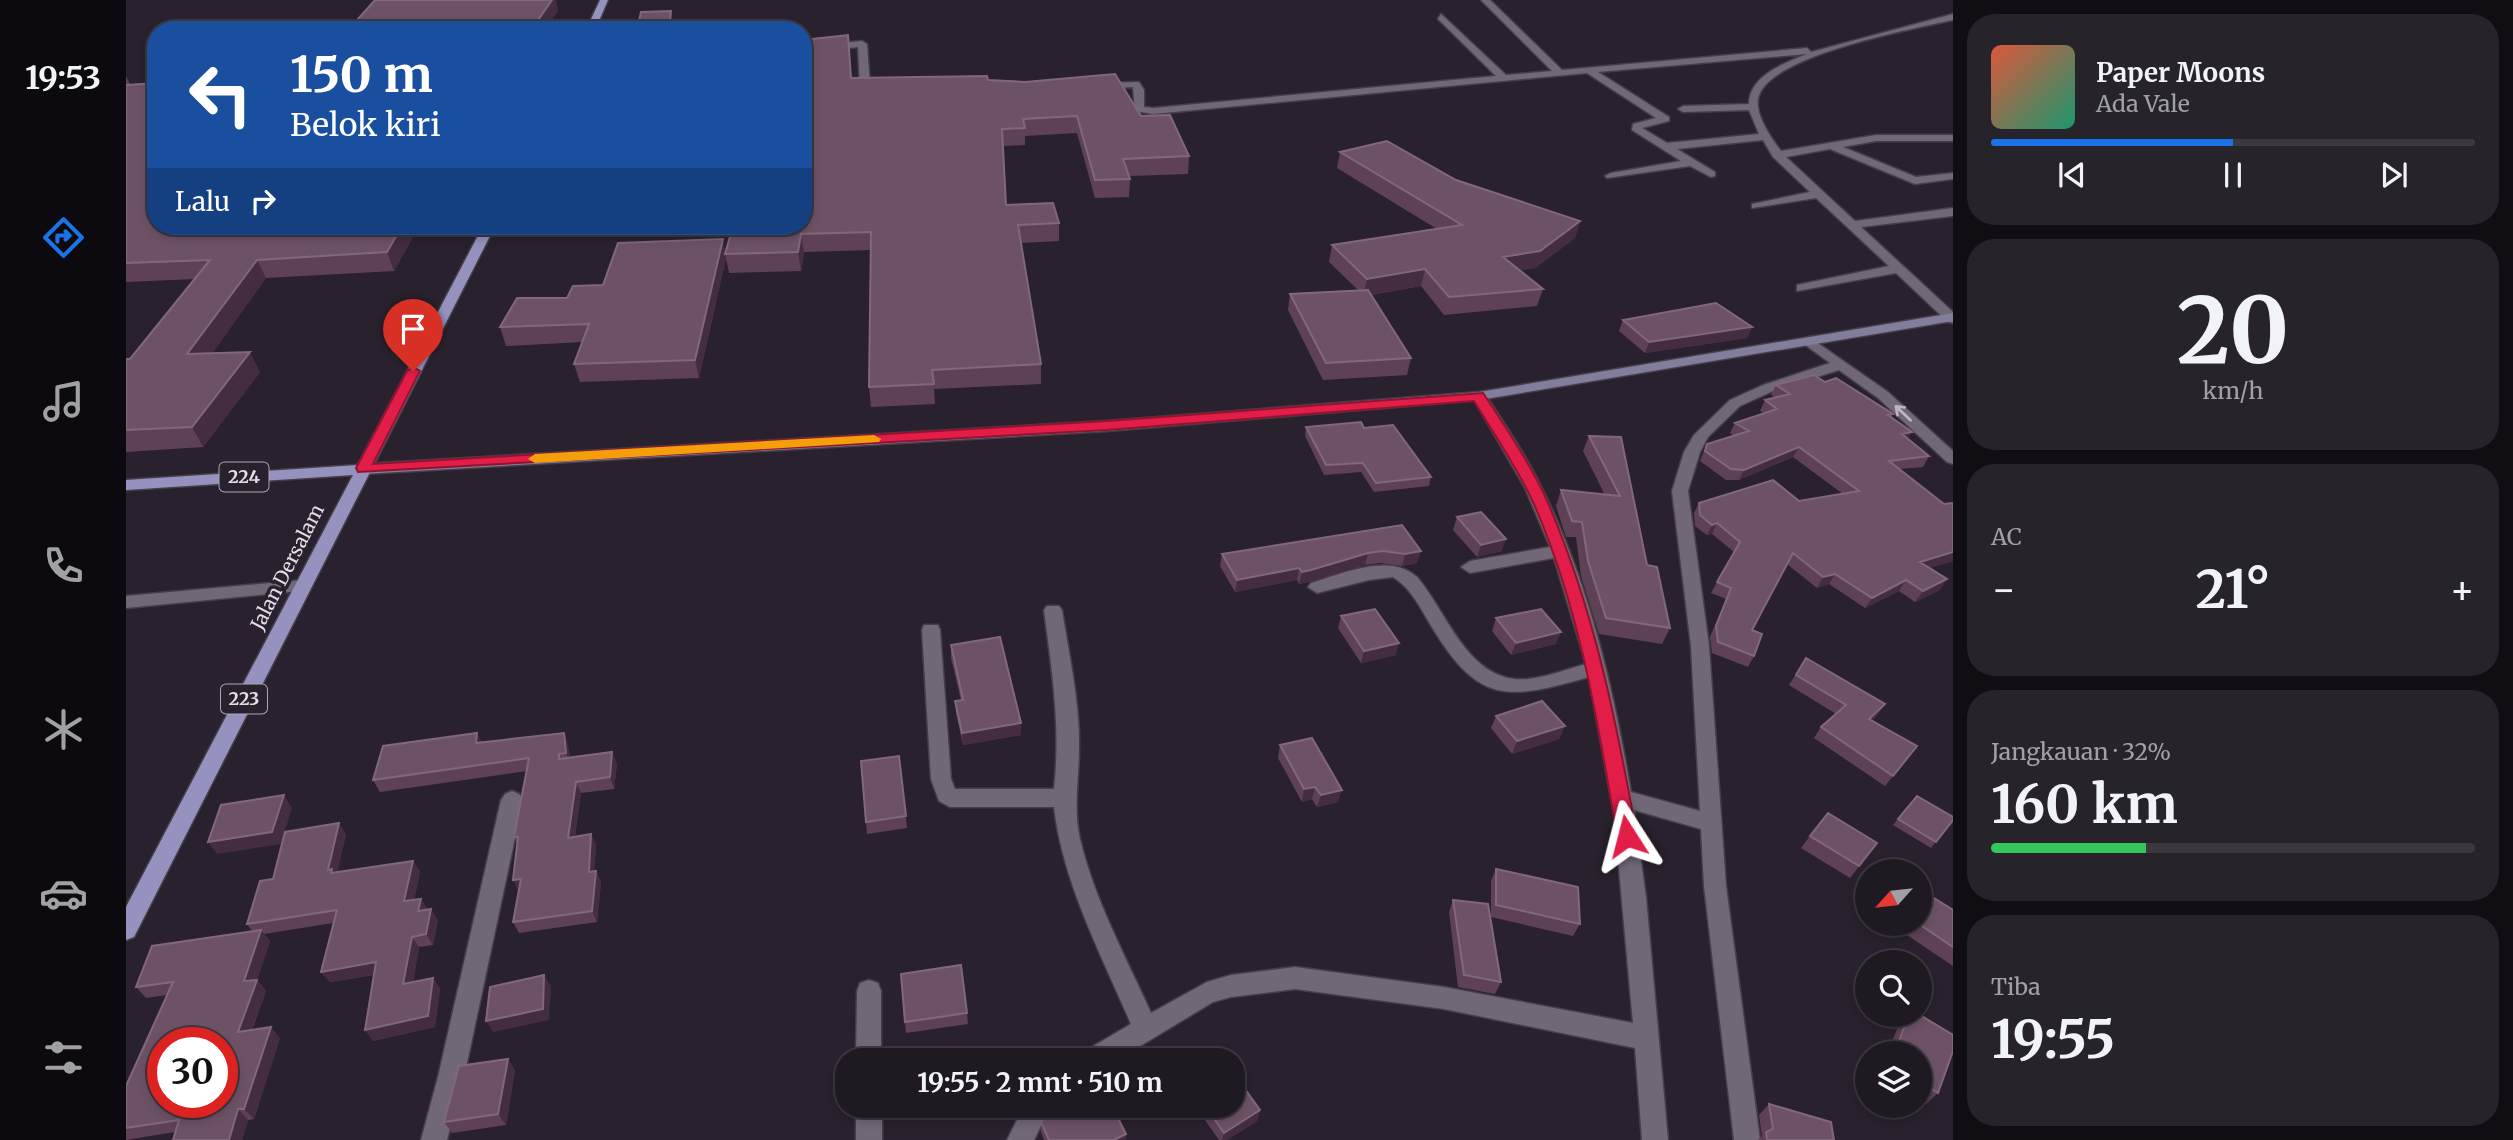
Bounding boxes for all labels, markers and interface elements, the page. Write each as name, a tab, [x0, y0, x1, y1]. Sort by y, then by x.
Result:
text: 150 m	[290, 44, 433, 105]
icon: left	[175, 49, 266, 140]
text: Paper Moons	[2096, 56, 2265, 89]
text: 19:53	[25, 58, 101, 98]
text: Ada Vale	[2096, 89, 2190, 118]
text: Belok kiri	[290, 105, 441, 145]
icon: previous	[2053, 156, 2091, 194]
icon: pause	[2214, 156, 2252, 194]
icon: next	[2375, 156, 2413, 194]
icon: right	[244, 182, 282, 220]
text: Lalu	[175, 185, 230, 218]
icon: directions	[39, 213, 88, 262]
text: 20	[2177, 273, 2289, 388]
pin	[383, 299, 443, 371]
icon: arrive	[394, 310, 432, 348]
text: km/h	[2203, 376, 2263, 405]
icon: music	[39, 377, 88, 426]
one-way arrow	[1894, 405, 1912, 421]
road number: 224	[220, 462, 268, 491]
street label: Jalan Dersalam	[245, 500, 329, 635]
text: AC	[1991, 522, 2022, 551]
icon: phone	[39, 541, 88, 590]
text: 21°	[2195, 557, 2271, 622]
text: −	[1991, 566, 2016, 613]
text: +	[2450, 566, 2475, 613]
road number: 223	[221, 684, 267, 714]
icon: climate	[39, 705, 88, 754]
text: Jangkauan · 32%	[1991, 737, 2171, 766]
text: 160 km	[1991, 772, 2178, 837]
position arrow	[1590, 799, 1664, 873]
north arrow	[1855, 859, 1932, 936]
map controls	[1855, 859, 1932, 1118]
icon: car	[39, 869, 88, 918]
button: search	[1855, 950, 1932, 1027]
text: Tiba	[1991, 972, 2041, 1001]
text: 19:55	[1991, 1007, 2115, 1072]
speed limit sign: 30	[147, 1027, 238, 1118]
icon: filters	[39, 1033, 88, 1082]
button: layers	[1855, 1041, 1932, 1118]
text: 19:55 · 2 mnt · 510 m	[917, 1066, 1163, 1099]

